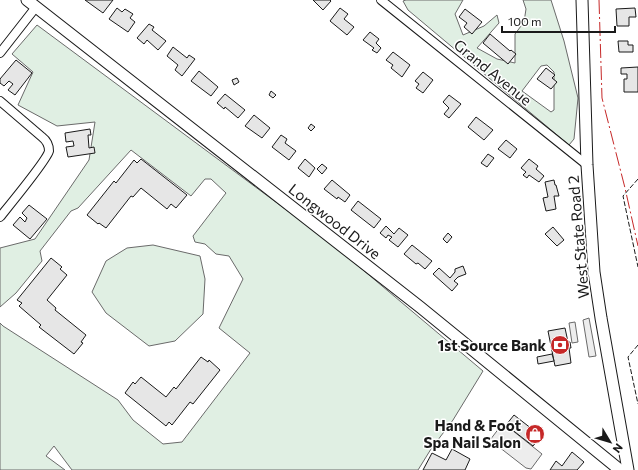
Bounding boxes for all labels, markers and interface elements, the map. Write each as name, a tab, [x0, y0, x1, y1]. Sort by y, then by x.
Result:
scale bar	[502, 8, 615, 34]
text: 100 m	[508, 14, 542, 28]
street label: Grand Avenue	[450, 35, 536, 109]
street label: West State Road 2	[564, 175, 592, 299]
street label: Longwood Drive	[285, 180, 385, 263]
bank icon: 1st Source Bank	[549, 334, 571, 356]
place label: 1st Source Bank	[437, 336, 546, 354]
place label: Hand & Foot Spa Nail Salon	[423, 416, 521, 451]
north arrow	[590, 422, 630, 462]
shop icon: Hand & Foot Spa Nail Salon	[524, 423, 546, 445]
text: N	[611, 441, 626, 456]

